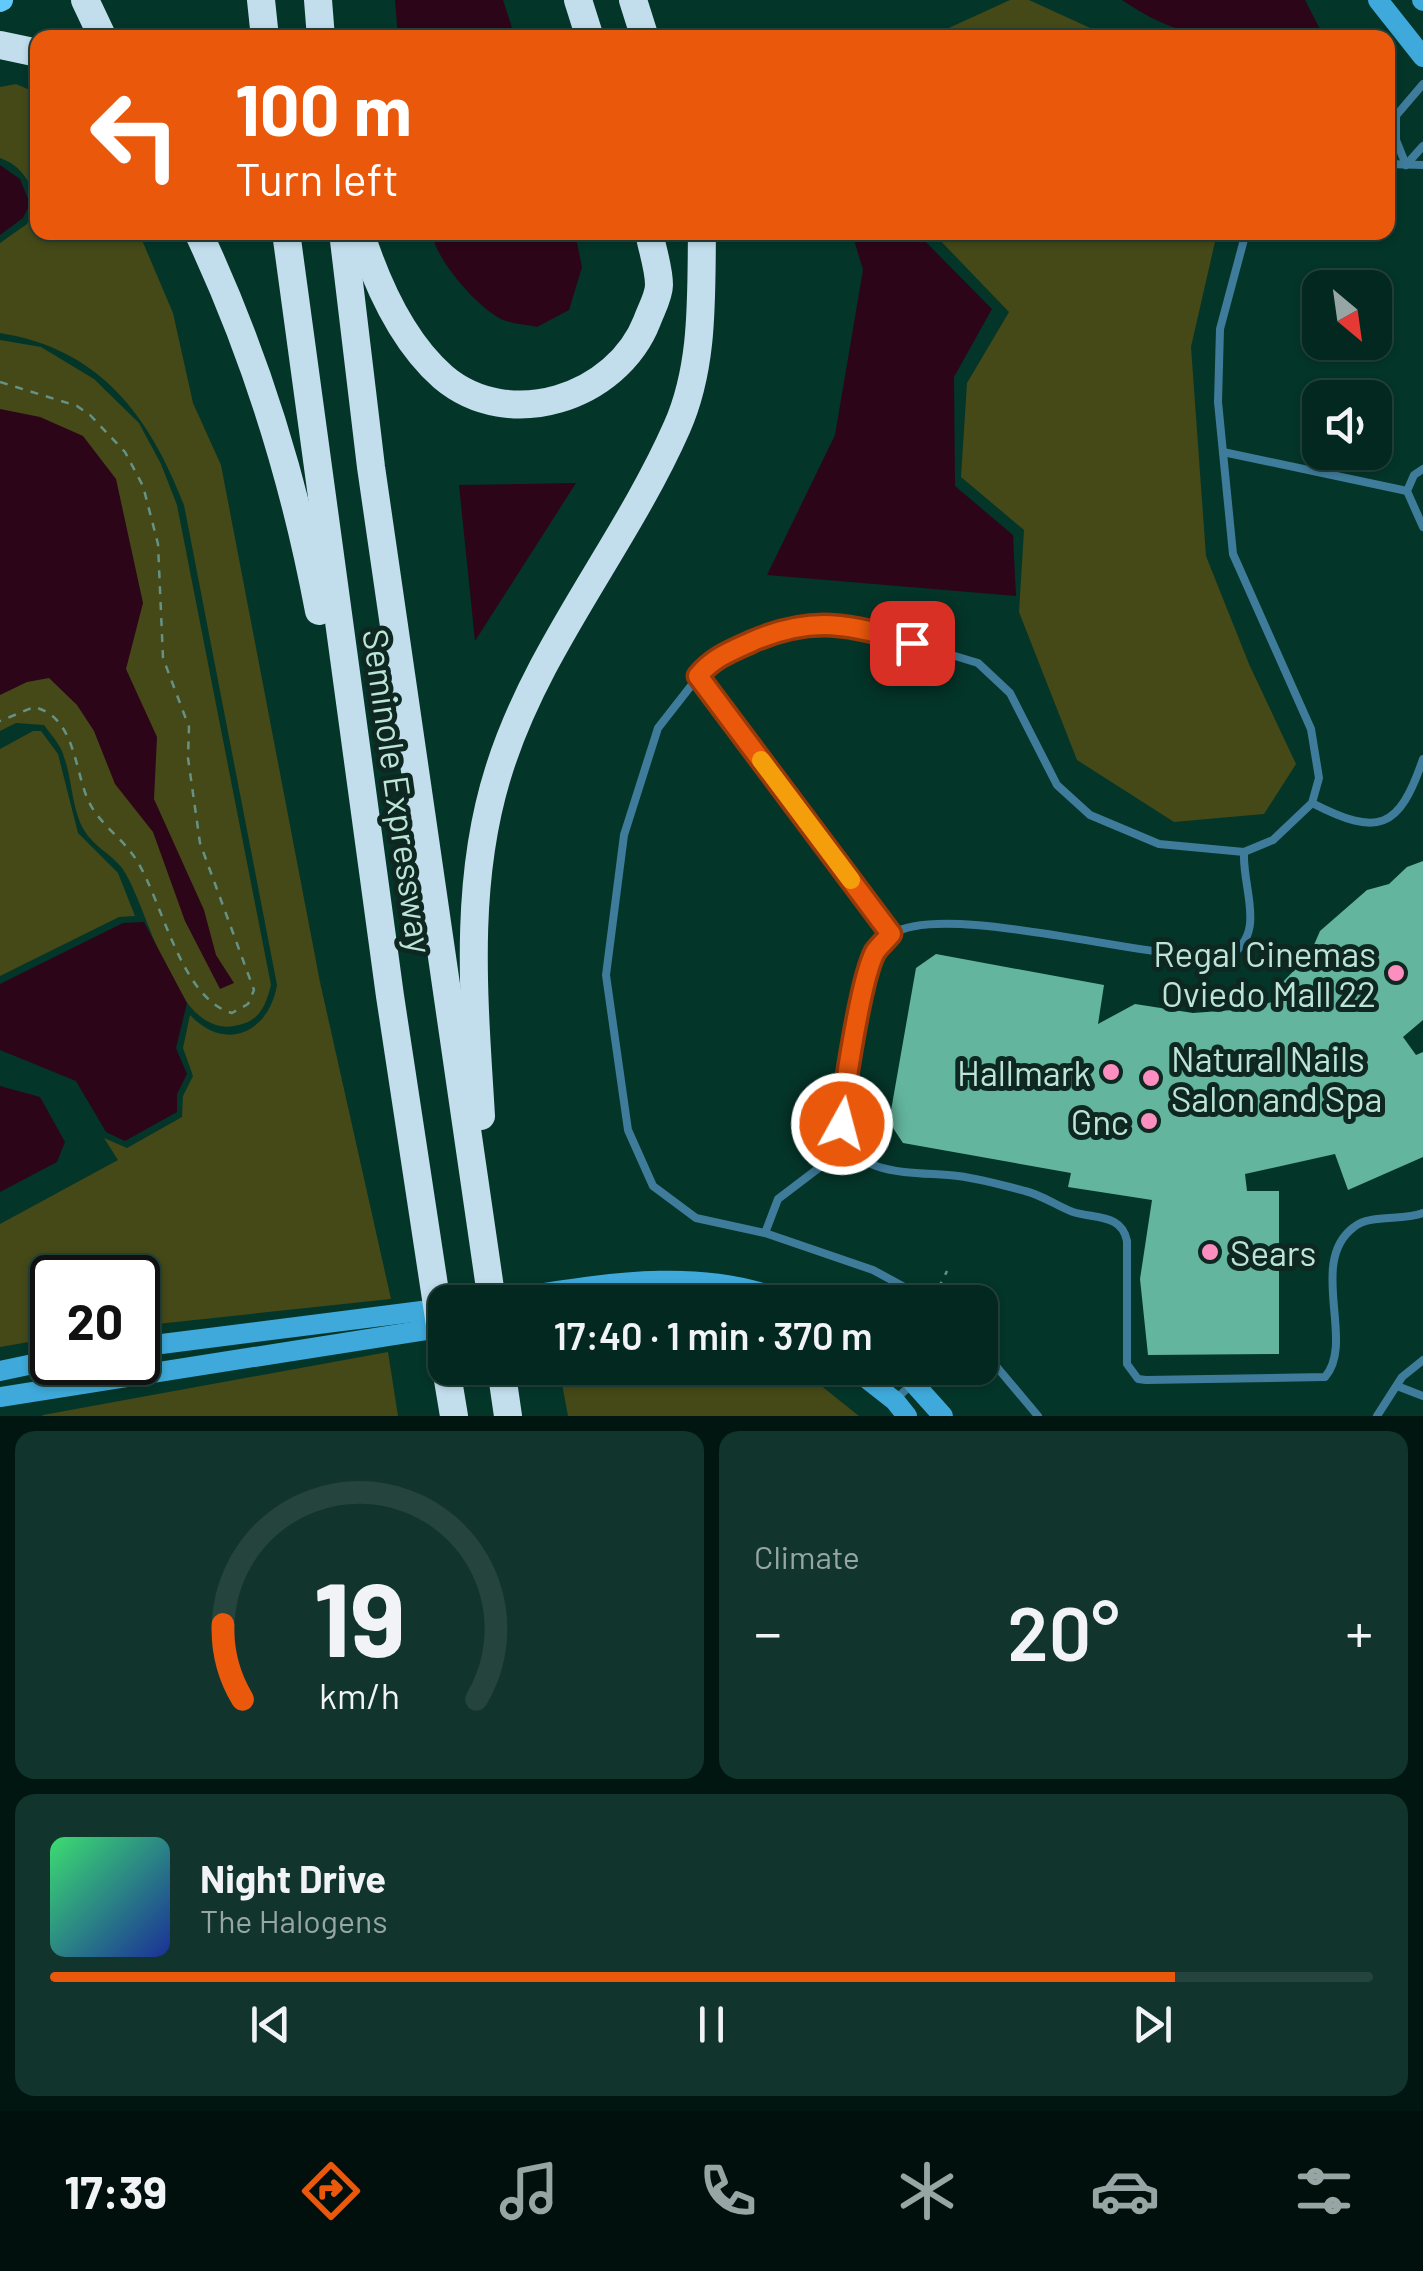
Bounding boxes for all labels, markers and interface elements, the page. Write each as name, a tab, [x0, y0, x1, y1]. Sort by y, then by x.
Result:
text: 100 m	[235, 66, 412, 150]
icon: left	[70, 70, 200, 200]
text: Turn left	[235, 151, 399, 205]
north arrow	[1302, 270, 1392, 360]
map controls	[1302, 270, 1392, 470]
button: sound	[1302, 380, 1392, 470]
pin	[870, 601, 955, 686]
icon: arrive	[885, 616, 940, 671]
street label: Seminole Expressway	[355, 626, 443, 956]
place label: Regal Cinemas Oviedo Mall 22	[1153, 932, 1376, 1014]
marker: Regal Cinemas Oviedo Mall 22	[1385, 962, 1407, 984]
place label: Natural Nails Salon and Spa	[1171, 1037, 1383, 1119]
place label: Hallmark	[957, 1051, 1091, 1093]
marker: Hallmark	[1100, 1061, 1122, 1083]
marker: Natural Nails Salon and Spa	[1140, 1067, 1162, 1089]
position arrow	[790, 1072, 894, 1176]
place label: Gnc	[1071, 1100, 1129, 1142]
marker: Gnc	[1138, 1110, 1160, 1132]
place label: Sears	[1230, 1231, 1316, 1273]
marker: Sears	[1199, 1241, 1221, 1263]
speed limit sign: 20	[30, 1255, 160, 1385]
text: 17:40 · 1 min · 370 m	[553, 1312, 873, 1358]
text: Climate	[754, 1537, 860, 1575]
text: 19	[313, 1553, 406, 1678]
text: 20°	[1007, 1586, 1120, 1676]
text: −	[754, 1598, 782, 1664]
text: +	[1345, 1598, 1373, 1664]
text: km/h	[319, 1673, 400, 1716]
text: Night Drive	[200, 1855, 386, 1901]
text: The Halogens	[200, 1901, 388, 1939]
icon: previous	[243, 1997, 298, 2052]
icon: pause	[684, 1997, 739, 2052]
icon: next	[1125, 1997, 1180, 2052]
icon: directions	[296, 2156, 366, 2226]
icon: music	[494, 2156, 564, 2226]
icon: phone	[693, 2156, 763, 2226]
icon: climate	[892, 2156, 962, 2226]
icon: car	[1090, 2156, 1160, 2226]
icon: filters	[1289, 2156, 1359, 2226]
text: 17:39	[64, 2164, 167, 2218]

